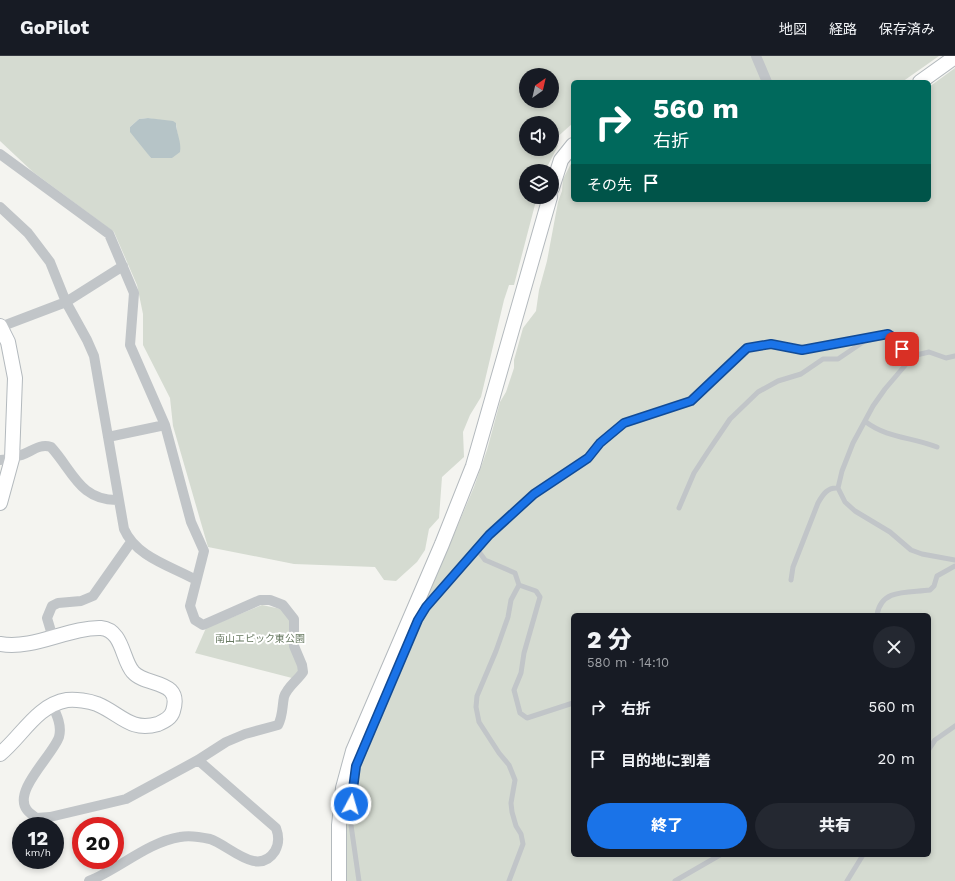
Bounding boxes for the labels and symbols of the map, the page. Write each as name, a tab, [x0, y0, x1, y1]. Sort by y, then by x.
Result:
north arrow	[519, 68, 559, 108]
pin	[885, 332, 919, 366]
park label: 南山エピック東公園	[215, 633, 305, 644]
position arrow	[330, 783, 372, 825]
speed limit sign: 20	[72, 817, 124, 869]

